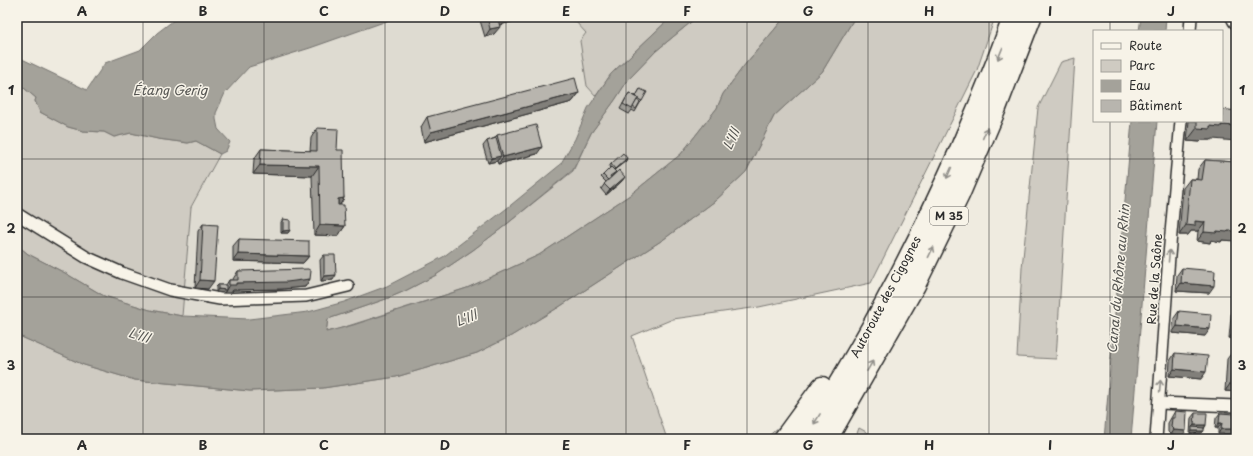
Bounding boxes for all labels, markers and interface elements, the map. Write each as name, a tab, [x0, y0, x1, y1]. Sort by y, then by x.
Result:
text: A	[77, 1, 87, 20]
text: B	[199, 1, 208, 20]
text: C	[319, 1, 329, 20]
text: D	[440, 1, 450, 20]
text: E	[562, 1, 570, 20]
text: F	[683, 1, 691, 20]
text: G	[803, 1, 813, 20]
text: H	[924, 1, 934, 20]
text: I	[1048, 1, 1052, 20]
text: J	[1167, 1, 1175, 20]
legend	[1093, 30, 1223, 122]
text: Route	[1129, 36, 1162, 54]
one-way arrow	[995, 47, 1003, 59]
text: Parc	[1129, 56, 1155, 74]
text: Eau	[1129, 76, 1151, 94]
text: 1	[8, 80, 14, 99]
water label: Étang Gerig	[133, 80, 209, 99]
text: 1	[1239, 80, 1245, 99]
text: Bâtiment	[1129, 96, 1182, 114]
water label: L'Ill	[717, 123, 745, 152]
one-way arrow	[982, 128, 990, 140]
one-way arrow	[945, 167, 952, 179]
water label: Canal du Rhône au Rhin	[1102, 202, 1134, 354]
road number: M 35	[930, 207, 968, 225]
text: 2	[6, 218, 16, 237]
text: 2	[1237, 218, 1247, 237]
street label: Autoroute des Cigognes	[845, 232, 925, 361]
street label: Rue de la Saône	[1142, 233, 1166, 325]
one-way arrow	[928, 246, 936, 258]
one-way arrow	[1165, 250, 1173, 263]
water label: L'Ill	[452, 304, 481, 330]
water label: L'Ill	[126, 322, 154, 348]
text: 3	[7, 355, 16, 374]
text: 3	[1238, 355, 1247, 374]
one-way arrow	[866, 360, 874, 372]
one-way arrow	[1156, 380, 1163, 393]
one-way arrow	[813, 413, 821, 425]
text: A	[77, 435, 87, 454]
text: B	[199, 435, 208, 454]
text: C	[319, 435, 329, 454]
text: D	[440, 435, 450, 454]
text: E	[562, 435, 570, 454]
text: F	[683, 435, 691, 454]
text: G	[803, 435, 813, 454]
text: H	[924, 435, 934, 454]
text: I	[1048, 435, 1052, 454]
text: J	[1167, 435, 1175, 454]

